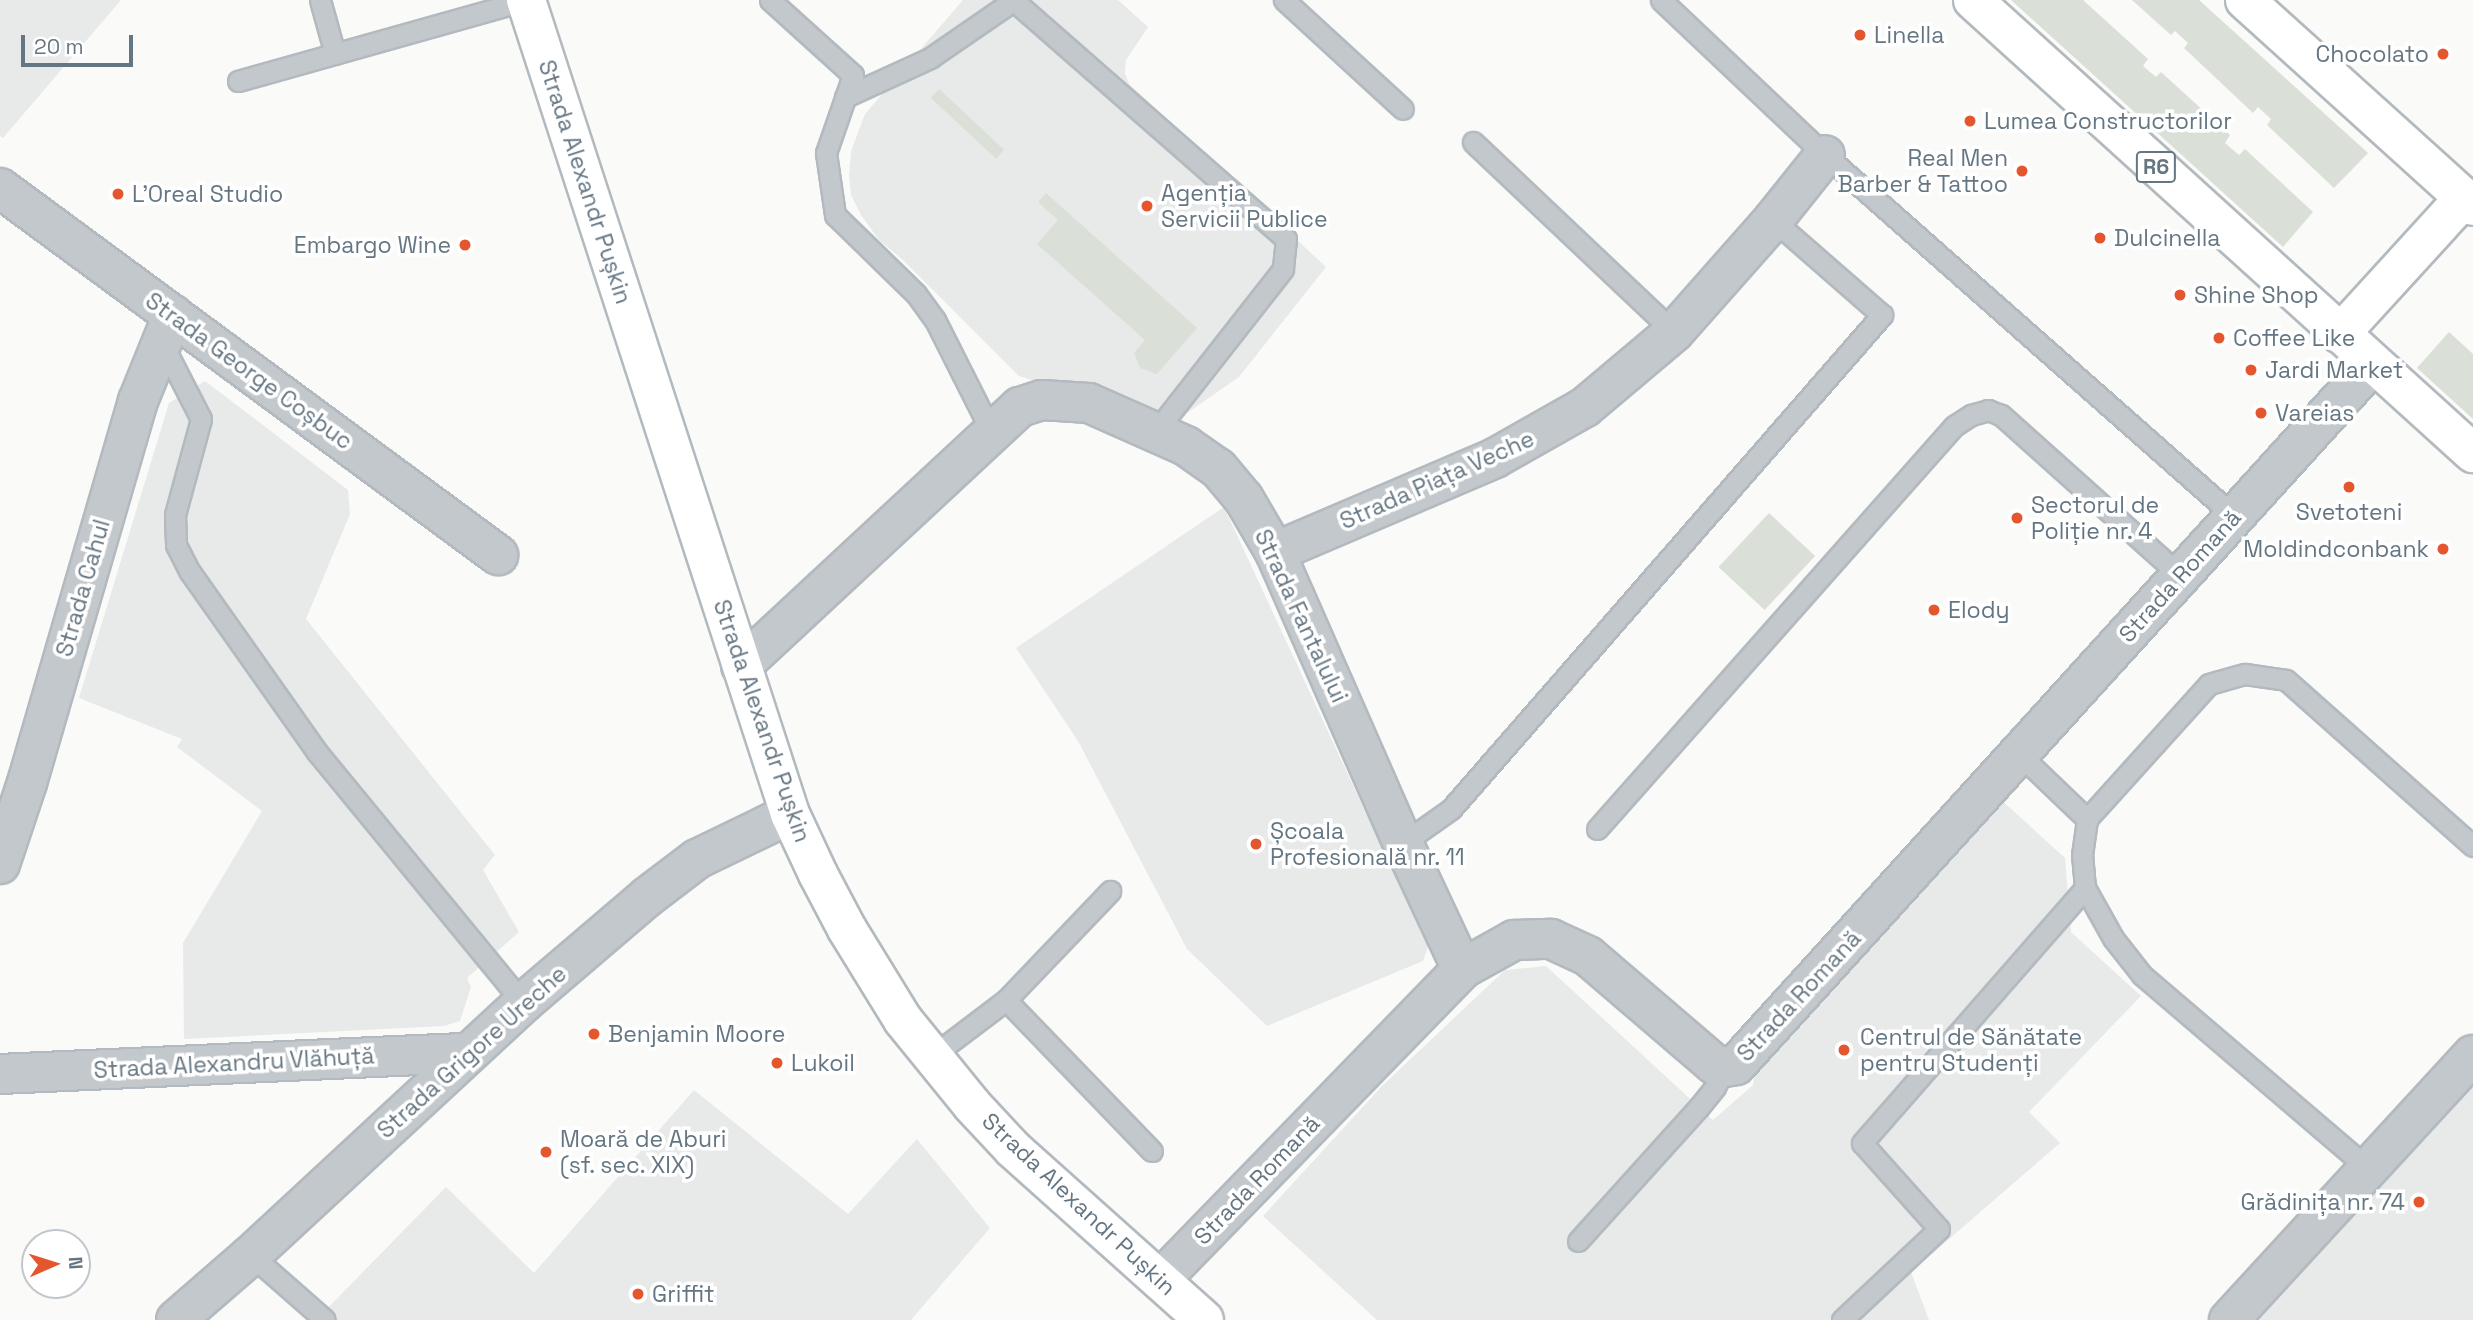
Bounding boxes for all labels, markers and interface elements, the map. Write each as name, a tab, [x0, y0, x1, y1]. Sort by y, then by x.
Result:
scale bar	[24, 21, 136, 65]
place label: Linella	[1874, 21, 1944, 49]
marker: Linella	[1852, 27, 1868, 43]
text: 20 m	[34, 33, 84, 60]
place label: Chocolato	[2315, 40, 2429, 68]
marker: Chocolato	[2435, 46, 2451, 62]
street label: Strada Alexandr Pușkin	[532, 56, 638, 308]
place label: Lumea Constructorilor	[1984, 107, 2232, 135]
marker: Lumea Constructorilor	[1962, 113, 1978, 129]
place label: Real Men Barber & Tattoo	[1837, 144, 2008, 198]
road number: R6	[2135, 150, 2177, 184]
marker: Real Men Barber & Tattoo	[2014, 163, 2030, 179]
place label: Agenția Servicii Publice	[1161, 179, 1328, 233]
place label: L'Oreal Studio	[132, 180, 283, 208]
marker: L'Oreal Studio	[110, 186, 126, 202]
marker: Agenția Servicii Publice	[1139, 198, 1155, 214]
place label: Dulcinella	[2114, 224, 2221, 252]
marker: Dulcinella	[2092, 230, 2108, 246]
place label: Embargo Wine	[294, 231, 451, 259]
marker: Embargo Wine	[457, 237, 473, 253]
place label: Shine Shop	[2194, 281, 2319, 309]
street label: Strada George Coșbuc	[140, 287, 358, 455]
marker: Shine Shop	[2172, 287, 2188, 303]
place label: Coffee Like	[2233, 324, 2355, 352]
marker: Coffee Like	[2211, 330, 2227, 346]
place label: Jardi Market	[2265, 356, 2403, 384]
marker: Jardi Market	[2243, 362, 2259, 378]
place label: Vareias	[2275, 399, 2354, 427]
marker: Vareias	[2253, 405, 2269, 421]
street label: Strada Piața Veche	[1336, 425, 1538, 535]
marker: Svetoteni	[2341, 479, 2357, 495]
place label: Sectorul de Poliție nr. 4	[2031, 491, 2159, 545]
place label: Svetoteni	[2296, 498, 2402, 526]
street label: Strada Romană	[2113, 504, 2247, 648]
marker: Sectorul de Poliție nr. 4	[2009, 510, 2025, 526]
street label: Strada Cahul	[50, 516, 116, 660]
street label: Strada Fantalului	[1249, 525, 1353, 707]
place label: Moldindconbank	[2243, 535, 2429, 563]
marker: Moldindconbank	[2435, 541, 2451, 557]
street label: Strada Alexandr Pușkin	[707, 596, 817, 846]
place label: Elody	[1948, 596, 2010, 624]
marker: Elody	[1926, 602, 1942, 618]
place label: Școala Profesională nr. 11	[1270, 817, 1465, 871]
marker: Școala Profesională nr. 11	[1248, 836, 1264, 852]
street label: Strada Romană	[1731, 925, 1867, 1067]
street label: Strada Grigore Ureche	[372, 960, 572, 1144]
place label: Benjamin Moore	[608, 1020, 785, 1048]
place label: Centrul de Sănătate pentru Studenți	[1860, 1023, 2082, 1077]
marker: Benjamin Moore	[586, 1026, 602, 1042]
marker: Centrul de Sănătate pentru Studenți	[1834, 1040, 1854, 1060]
street label: Strada Alexandru Vlăhuță	[93, 1042, 375, 1084]
place label: Lukoil	[791, 1049, 855, 1077]
marker: Lukoil	[769, 1055, 785, 1071]
street label: Strada Alexandr Pușkin	[976, 1107, 1182, 1301]
street label: Strada Romană	[1188, 1110, 1326, 1250]
place label: Moară de Aburi (sf. sec. XIX)	[560, 1125, 727, 1179]
marker: Moară de Aburi (sf. sec. XIX)	[538, 1144, 554, 1160]
place label: Grădinița nr. 74	[2240, 1188, 2405, 1216]
marker: Grădinița nr. 74	[2411, 1194, 2427, 1210]
north arrow	[21, 1229, 91, 1299]
text: N	[63, 1256, 88, 1270]
place label: Griffit	[652, 1280, 715, 1308]
marker: Griffit	[630, 1286, 646, 1302]

